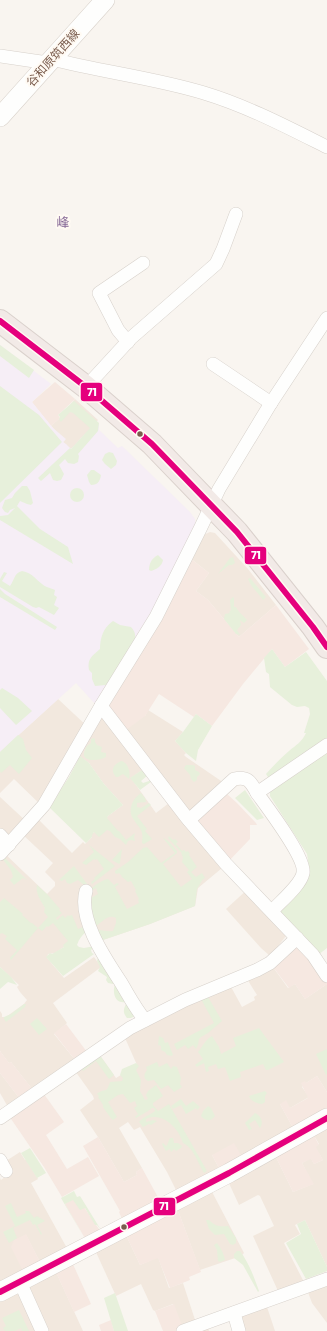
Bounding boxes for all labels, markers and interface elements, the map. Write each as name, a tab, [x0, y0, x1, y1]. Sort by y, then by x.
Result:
street label: 谷和原筑西線	[22, 25, 83, 90]
district label: 峰	[56, 213, 70, 232]
line badge: 71	[80, 382, 103, 402]
text: 71	[87, 384, 97, 400]
unlabelled marker	[135, 429, 145, 439]
line badge: 71	[244, 546, 267, 565]
text: 71	[251, 547, 261, 563]
line badge: 71	[153, 1197, 176, 1216]
text: 71	[159, 1198, 169, 1214]
unlabelled marker	[119, 1222, 129, 1232]

